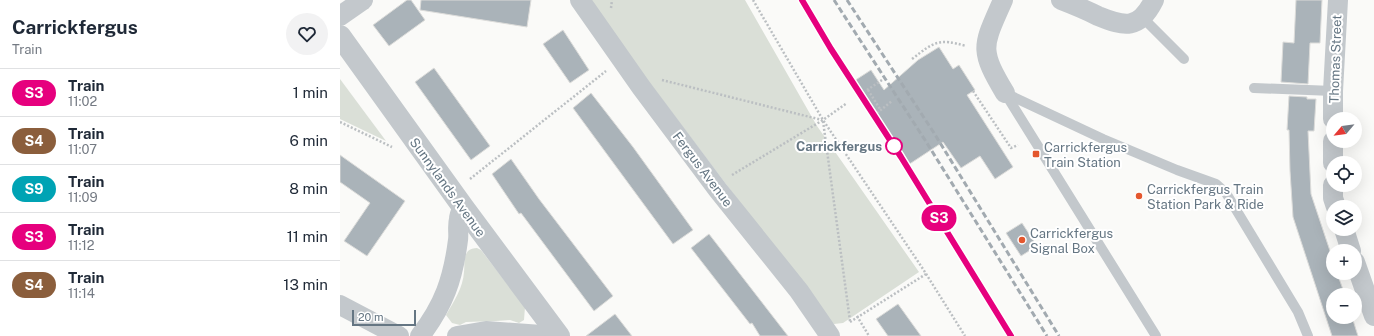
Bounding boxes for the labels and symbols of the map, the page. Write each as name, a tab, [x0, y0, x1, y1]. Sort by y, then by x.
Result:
street label: Thomas Street	[1326, 14, 1345, 104]
north arrow	[1326, 112, 1362, 148]
street label: Fergus Avenue	[670, 129, 736, 210]
street label: Sunnylands Avenue	[407, 135, 489, 240]
marker: Carrickfergus	[885, 137, 903, 155]
place label: Carrickfergus	[796, 139, 882, 154]
place label: Carrickfergus Train Station	[1044, 140, 1127, 170]
marker: Carrickfergus Train Station	[1031, 149, 1041, 159]
place label: Carrickfergus Train Station Park & Ride	[1147, 182, 1264, 212]
marker: Carrickfergus Train Station Park & Ride	[1134, 191, 1144, 201]
line badge: S3	[921, 205, 957, 231]
place label: Carrickfergus Signal Box	[1030, 226, 1113, 256]
marker: Carrickfergus Signal Box	[1017, 235, 1027, 245]
scale bar	[352, 308, 416, 327]

